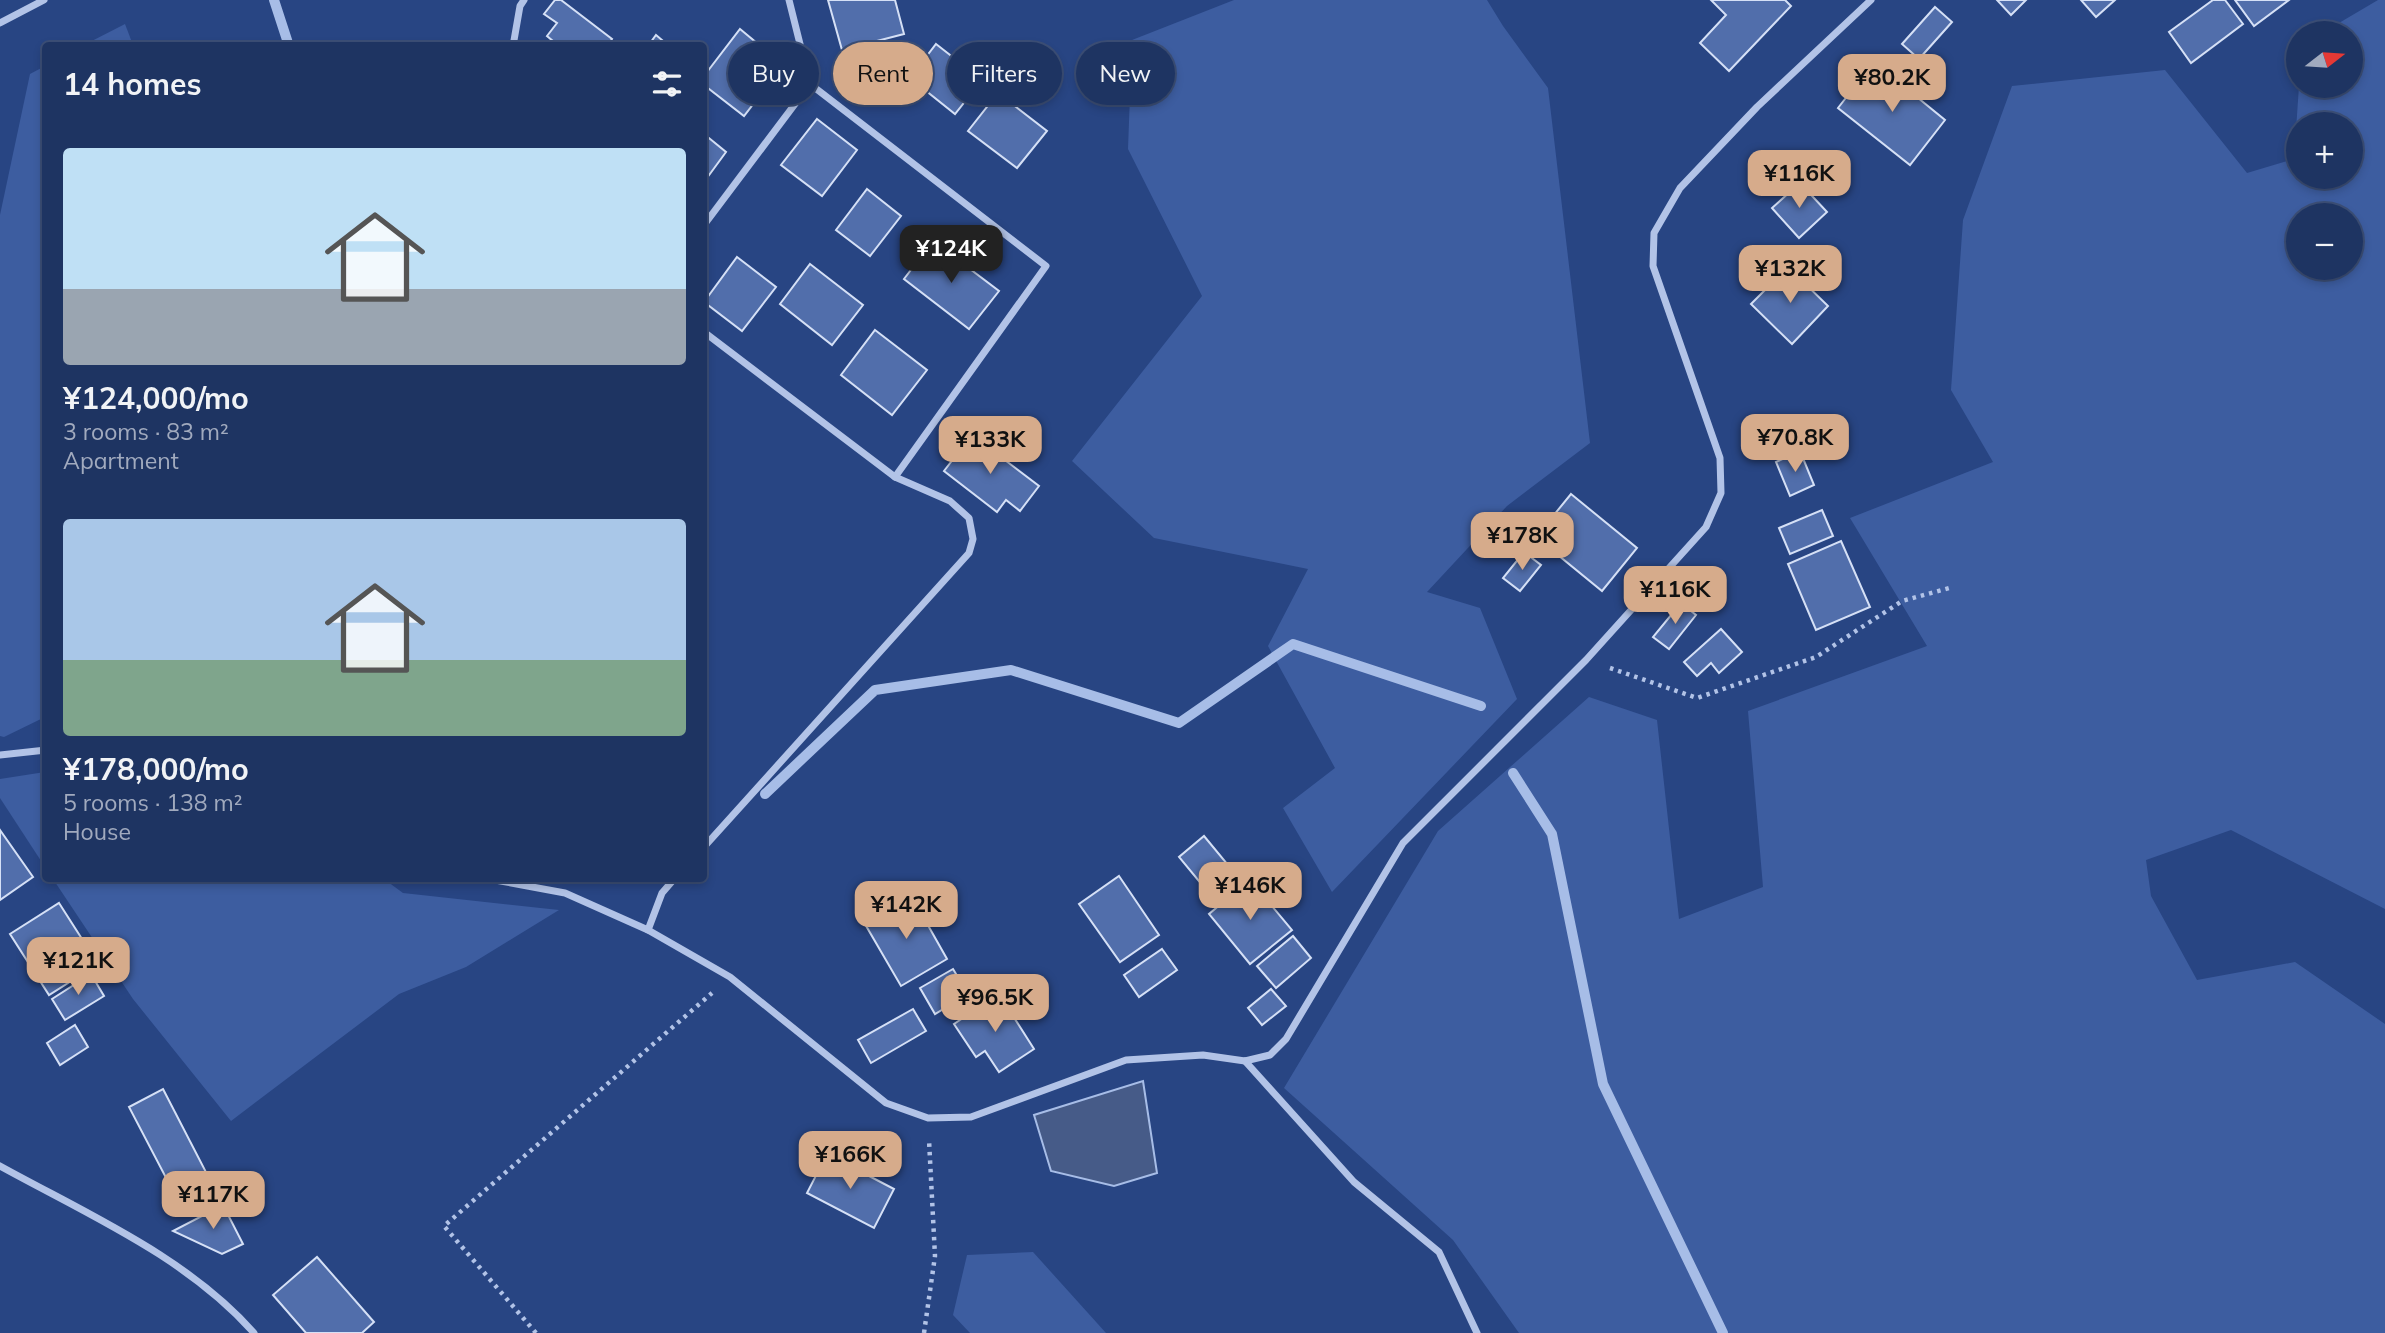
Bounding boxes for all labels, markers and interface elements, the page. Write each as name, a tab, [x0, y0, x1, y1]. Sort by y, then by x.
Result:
north arrow	[2286, 21, 2362, 98]
map controls	[2286, 21, 2363, 280]
chip: Buy	[728, 42, 819, 105]
chip: Rent	[833, 42, 933, 105]
chip: Filters	[947, 42, 1062, 105]
chip: New	[1076, 42, 1175, 105]
pin: ¥80.2K	[1835, 54, 1949, 114]
text: ¥80.2K	[1854, 62, 1930, 91]
text: 14 homes	[63, 65, 202, 103]
icon: filters	[648, 65, 686, 103]
button: +	[2286, 112, 2363, 189]
pin: ¥116K	[1750, 150, 1848, 210]
text: ¥116K	[1764, 158, 1834, 187]
icon: home	[312, 194, 438, 320]
button: −	[2286, 203, 2363, 280]
pin: ¥124K	[902, 226, 1000, 285]
text: ¥124K	[916, 233, 986, 262]
pin: ¥132K	[1741, 246, 1839, 305]
text: ¥132K	[1755, 253, 1825, 282]
text: ¥124,000/mo	[63, 379, 249, 417]
pin: ¥70.8K	[1738, 414, 1852, 474]
pin: ¥133K	[941, 416, 1039, 476]
text: 3 rooms · 83 m²	[63, 417, 229, 446]
text: ¥70.8K	[1757, 422, 1833, 451]
text: ¥133K	[955, 424, 1025, 453]
text: Apartment	[63, 446, 179, 475]
pin: ¥178K	[1473, 512, 1571, 572]
text: ¥178K	[1487, 520, 1557, 549]
icon: home	[312, 565, 438, 691]
pin: ¥116K	[1626, 566, 1724, 626]
text: ¥116K	[1640, 574, 1710, 603]
text: ¥178,000/mo	[63, 750, 249, 788]
text: 5 rooms · 138 m²	[63, 788, 243, 817]
text: House	[63, 817, 131, 846]
pin: ¥146K	[1201, 862, 1299, 922]
text: ¥146K	[1215, 870, 1285, 899]
pin: ¥142K	[857, 881, 955, 941]
text: ¥142K	[871, 889, 941, 918]
pin: ¥121K	[29, 937, 127, 997]
text: ¥121K	[43, 945, 113, 974]
pin: ¥96.5K	[938, 974, 1052, 1034]
text: ¥96.5K	[957, 982, 1033, 1011]
pin: ¥166K	[801, 1132, 899, 1191]
text: ¥166K	[815, 1139, 885, 1168]
pin: ¥117K	[164, 1172, 262, 1231]
text: ¥117K	[178, 1179, 248, 1208]

